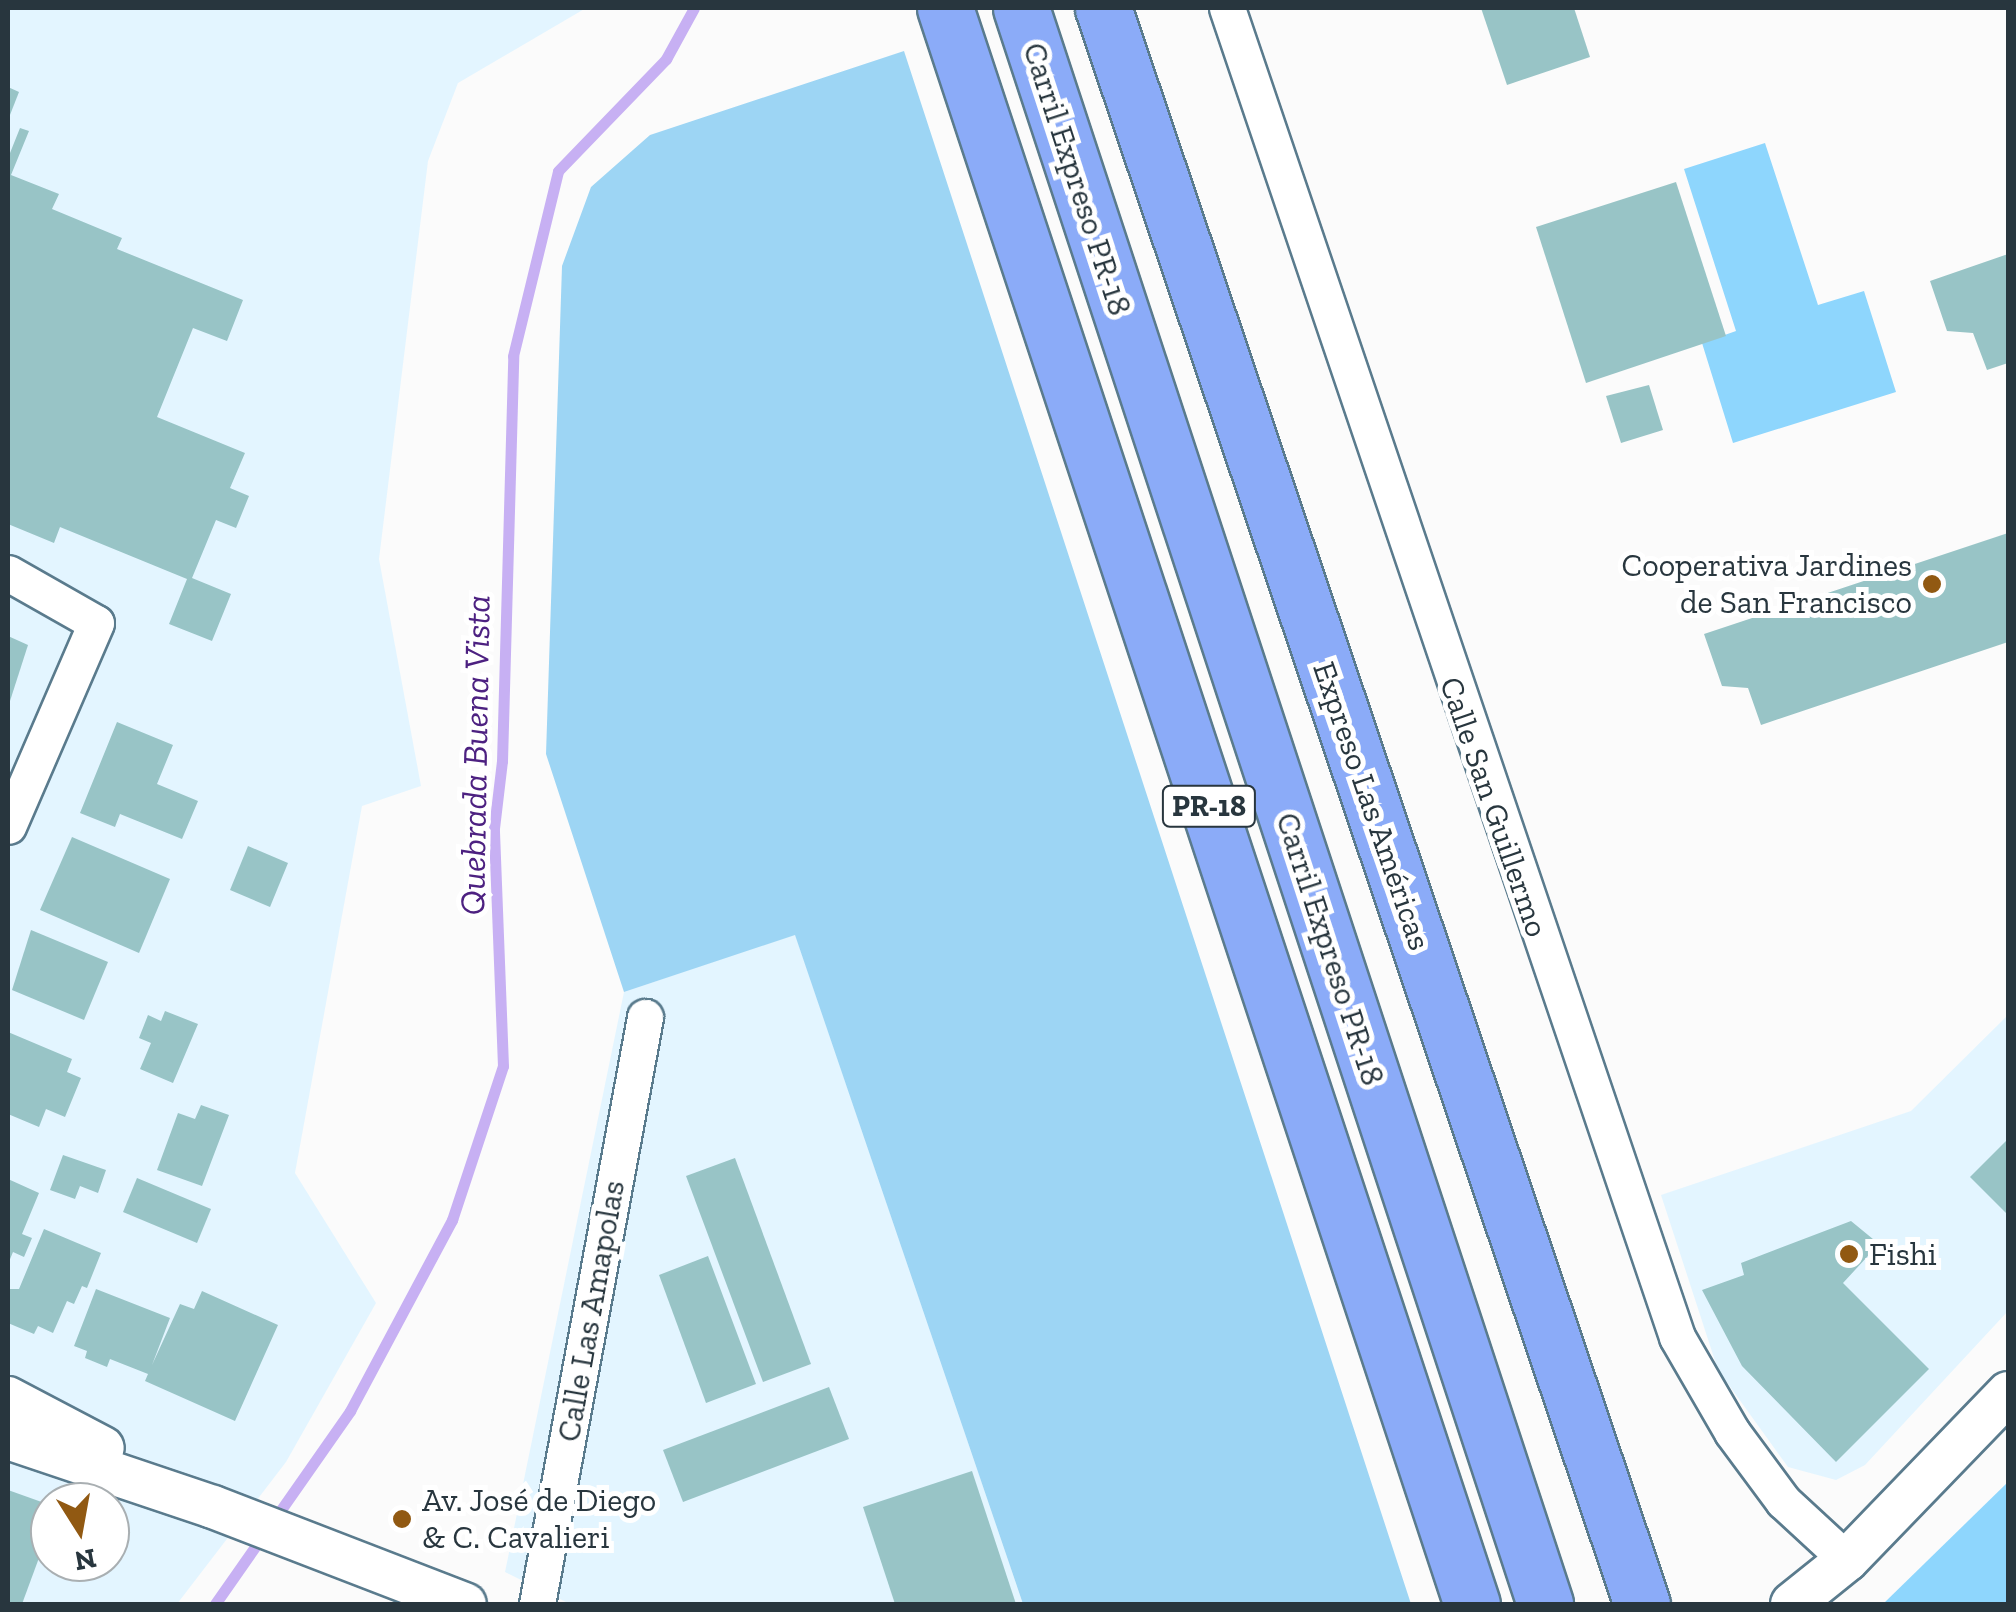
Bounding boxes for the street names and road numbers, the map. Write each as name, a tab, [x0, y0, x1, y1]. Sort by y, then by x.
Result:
street label: Carril Expreso PR-18	[1015, 38, 1139, 320]
street label: Expreso Las Américas	[1304, 656, 1440, 956]
street label: Calle San Guillermo	[1432, 672, 1556, 942]
road number: PR-18	[1162, 781, 1256, 831]
street label: Carril Expreso PR-18	[1268, 808, 1392, 1090]
street label: Calle Las Amapolas	[549, 1177, 633, 1445]

